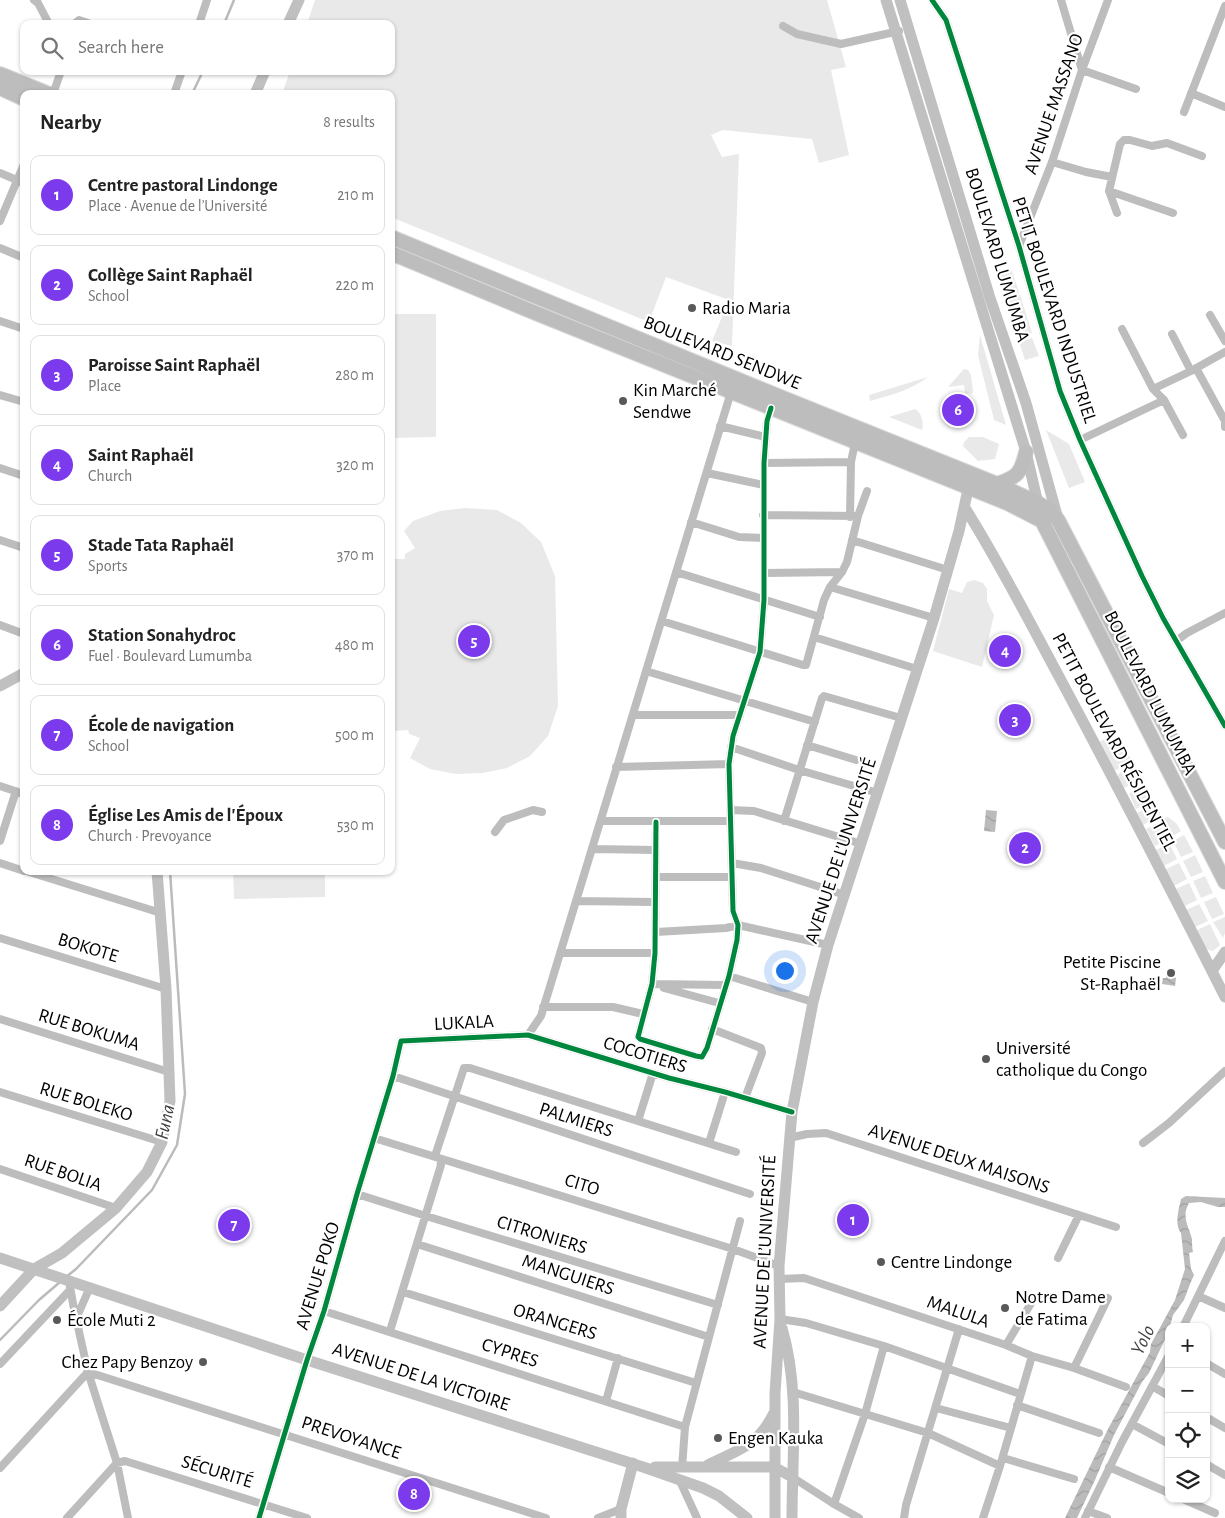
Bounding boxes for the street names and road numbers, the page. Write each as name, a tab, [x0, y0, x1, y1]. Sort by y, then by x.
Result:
street label: AVENUE MASSANO	[1021, 31, 1087, 177]
street label: BOULEVARD LUMUMBA	[961, 166, 1033, 344]
street label: PETIT BOULEVARD INDUSTRIEL	[1008, 194, 1100, 426]
street label: BOULEVARD SENDWE	[641, 313, 803, 393]
street label: BOULEVARD LUMUMBA	[1100, 608, 1200, 778]
street label: PETIT BOULEVARD RÉSIDENTIEL	[1048, 629, 1181, 854]
street label: AVENUE DE L’UNIVERSITÉ	[800, 755, 880, 946]
street label: BOKOTE	[56, 930, 120, 966]
street label: RUE BOKUMA	[36, 1006, 142, 1054]
street label: LUKALA	[434, 1012, 495, 1034]
street label: COCOTIERS	[601, 1033, 689, 1077]
street label: RUE BOLEKO	[37, 1079, 135, 1125]
street label: PALMIERS	[537, 1099, 615, 1141]
street label: AVENUE DEUX MAISONS	[866, 1121, 1052, 1197]
street label: RUE BOLIA	[22, 1151, 104, 1195]
street label: AVENUE DE L’UNIVERSITÉ	[748, 1155, 780, 1349]
street label: CITO	[562, 1171, 602, 1199]
street label: CITRONIERS	[495, 1212, 589, 1258]
street label: AVENUE POKO	[293, 1220, 343, 1332]
street label: MANGUIERS	[520, 1251, 616, 1299]
street label: MALULA	[924, 1292, 992, 1332]
street label: ORANGERS	[511, 1300, 599, 1344]
street label: CYPRES	[479, 1335, 541, 1371]
street label: AVENUE DE LA VICTOIRE	[330, 1339, 512, 1415]
street label: PREVOYANCE	[299, 1413, 403, 1463]
street label: SÉCURITÉ	[179, 1450, 255, 1492]

